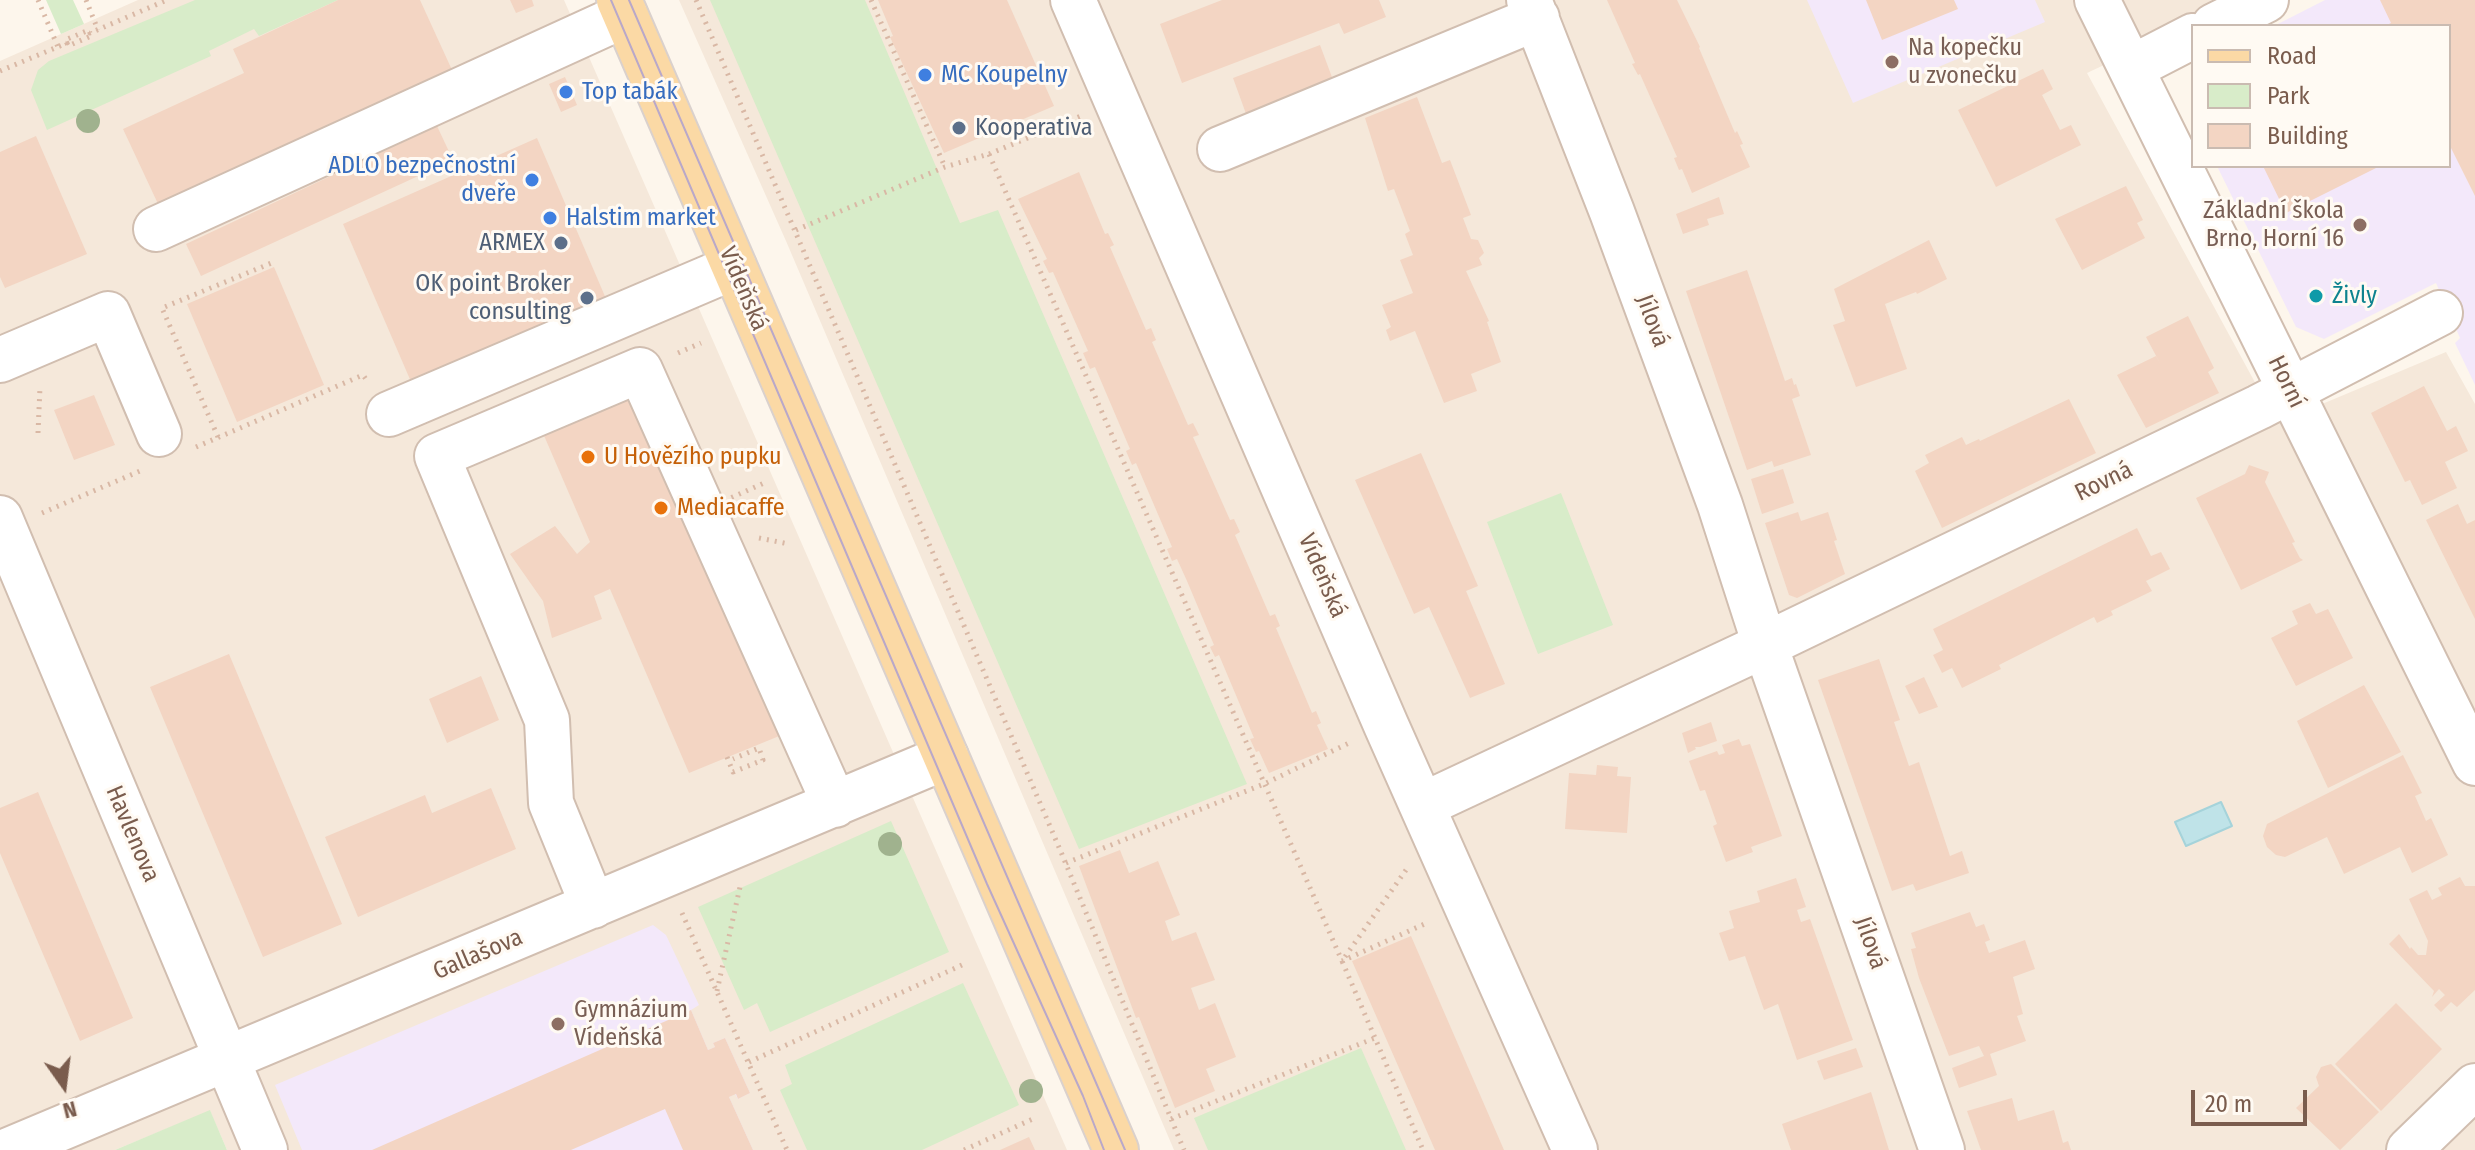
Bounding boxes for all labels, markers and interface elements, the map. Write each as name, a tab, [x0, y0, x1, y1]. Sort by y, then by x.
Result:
legend	[2191, 24, 2451, 168]
place label: Na kopečku u zvonečku	[1908, 34, 2022, 90]
text: Road	[2267, 42, 2317, 70]
marker: Na kopečku u zvonečku	[1883, 53, 1901, 71]
place label: MC Koupelny	[941, 61, 1067, 89]
marker: MC Koupelny	[916, 66, 934, 84]
place label: Top tabák	[582, 78, 678, 106]
text: Park	[2267, 82, 2310, 110]
marker: Top tabák	[557, 83, 575, 101]
place label: Kooperativa	[975, 114, 1093, 142]
marker: Kooperativa	[950, 119, 968, 137]
text: Building	[2267, 122, 2348, 150]
place label: ADLO bezpečnostní dveře	[328, 152, 516, 208]
marker: ADLO bezpečnostní dveře	[523, 171, 541, 189]
place label: Základní škola Brno, Horní 16	[2203, 197, 2344, 253]
place label: Halstim market	[566, 204, 716, 232]
marker: Halstim market	[541, 209, 559, 227]
marker: Základní škola Brno, Horní 16	[2351, 216, 2369, 234]
place label: ARMEX	[479, 229, 545, 257]
marker: ARMEX	[552, 234, 570, 252]
street label: Vídeňská	[712, 243, 774, 335]
place label: OK point Broker consulting	[415, 270, 571, 326]
place label: Živly	[2332, 282, 2377, 310]
marker: Živly	[2307, 287, 2325, 305]
marker: OK point Broker consulting	[578, 289, 596, 307]
street label: Jílová	[1629, 291, 1675, 351]
street label: Horní	[2261, 351, 2311, 413]
place label: U Hovězího pupku	[604, 443, 781, 471]
marker: U Hovězího pupku	[579, 448, 597, 466]
street label: Rovná	[2071, 456, 2137, 508]
place label: Mediacaffe	[677, 494, 785, 522]
marker: Mediacaffe	[652, 499, 670, 517]
street label: Vídeňská	[1291, 530, 1353, 622]
street label: Havlenova	[99, 781, 165, 887]
street label: Jílová	[1848, 913, 1892, 973]
street label: Gallašova	[429, 923, 527, 987]
place label: Gymnázium Vídeňská	[574, 996, 688, 1052]
marker: Gymnázium Vídeňská	[549, 1015, 567, 1033]
north arrow	[24, 1046, 104, 1126]
scale bar	[2195, 1074, 2311, 1124]
text: 20 m	[2205, 1090, 2252, 1118]
text: N	[60, 1095, 80, 1124]

